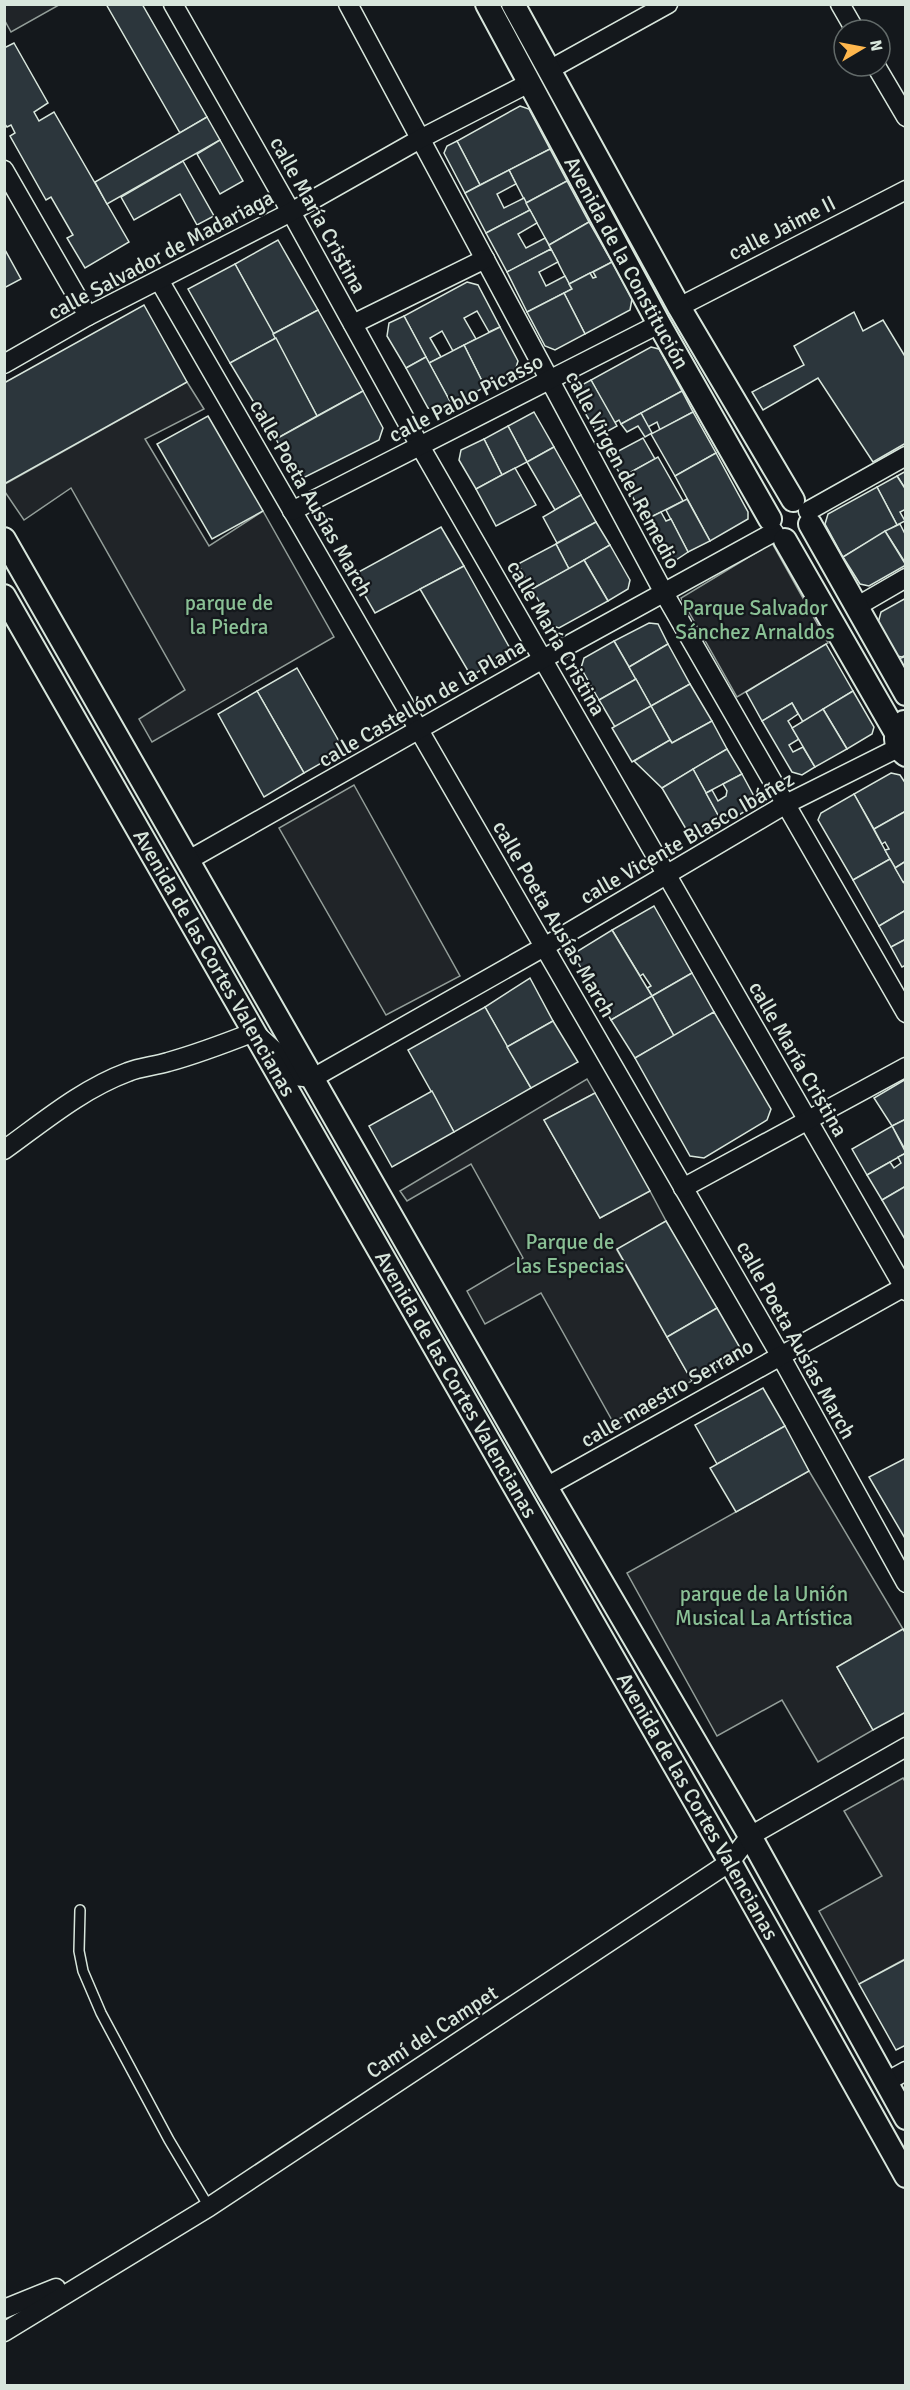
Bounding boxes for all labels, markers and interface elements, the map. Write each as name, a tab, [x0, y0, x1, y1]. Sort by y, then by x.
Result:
north arrow	[832, 18, 892, 78]
text: N	[865, 38, 887, 53]
street label: calle María Cristina	[264, 132, 372, 298]
street label: Avenida de la Constitución	[558, 152, 695, 374]
street label: calle Salvador de Madariaga	[44, 184, 278, 326]
street label: calle Jaime II	[724, 190, 840, 266]
street label: calle Pablo Picasso	[384, 348, 548, 448]
street label: calle Virgen del Remedio	[560, 366, 686, 574]
street label: calle Poeta Ausías March	[244, 395, 378, 601]
street label: calle María Cristina	[501, 556, 611, 720]
park label: parque de la Piedra	[185, 590, 273, 640]
park label: Parque Salvador Sánchez Arnaldos	[675, 595, 835, 645]
street label: calle Castellón de la Plana	[314, 633, 530, 773]
street label: calle Vicente Blasco Ibáñez	[575, 766, 799, 910]
street label: calle Poeta Ausías March	[487, 816, 621, 1022]
street label: Avenida de las Cortes Valencianas	[128, 825, 301, 1101]
street label: calle María Cristina	[743, 977, 853, 1141]
park label: Parque de las Especias	[515, 1229, 625, 1279]
street label: calle Poeta Ausías March	[731, 1236, 861, 1444]
street label: Avenida de las Cortes Valencianas	[369, 1246, 543, 1523]
street label: calle maestro Serrano	[576, 1333, 758, 1453]
park label: parque de la Unión Musical La Artística	[675, 1581, 853, 1631]
street label: Avenida de las Cortes Valencianas	[611, 1668, 784, 1945]
street label: Camí del Campet	[361, 1980, 503, 2084]

